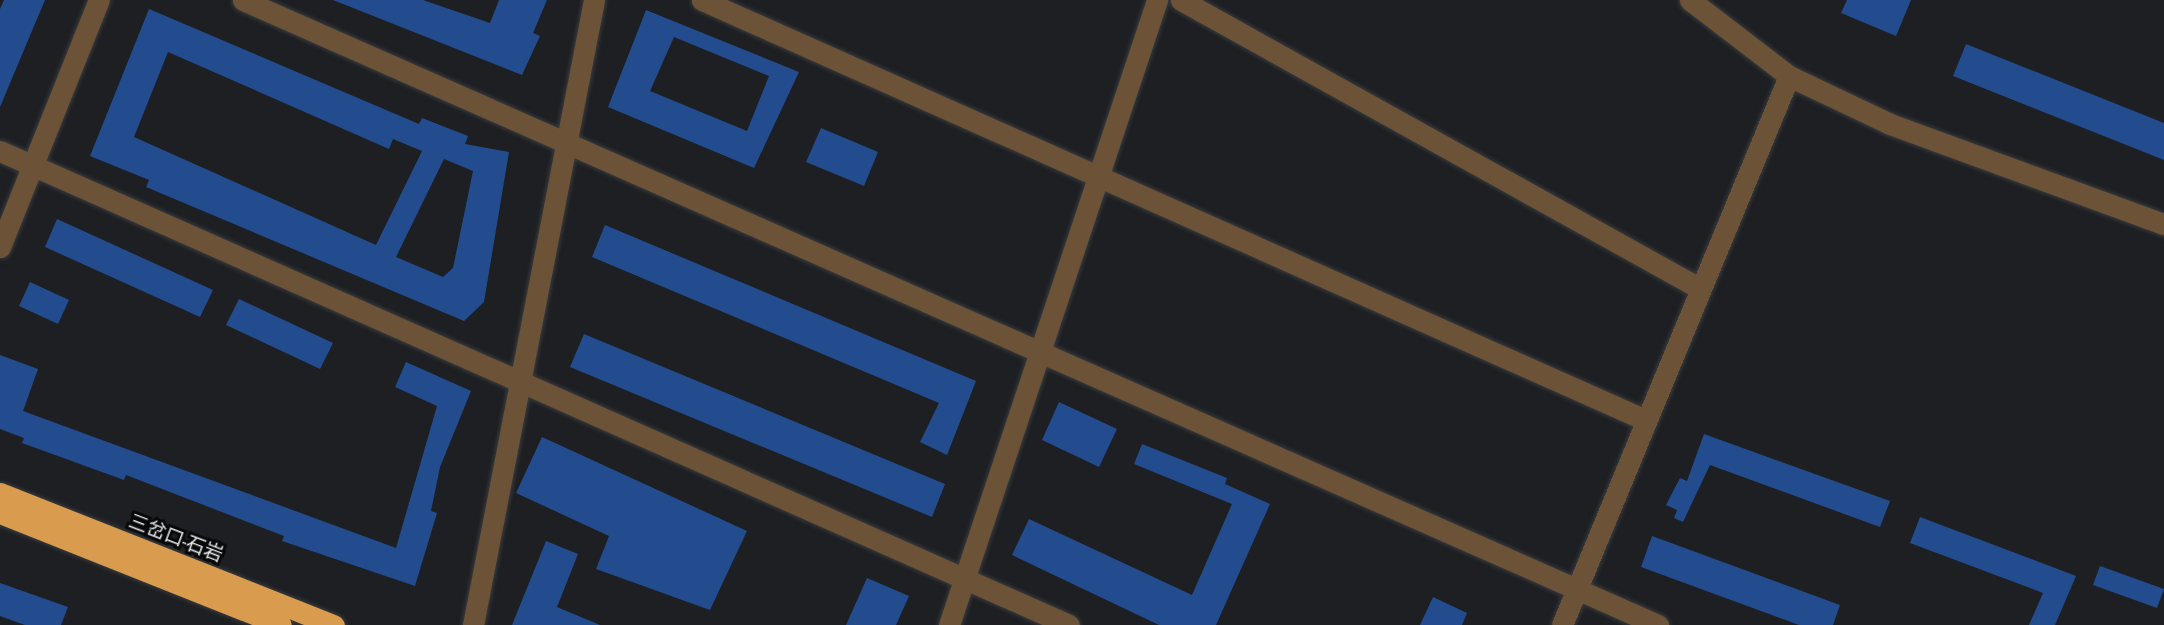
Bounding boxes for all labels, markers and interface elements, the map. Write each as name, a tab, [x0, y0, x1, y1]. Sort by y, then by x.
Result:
street label: 三岔口-石岩	[126, 510, 226, 566]

